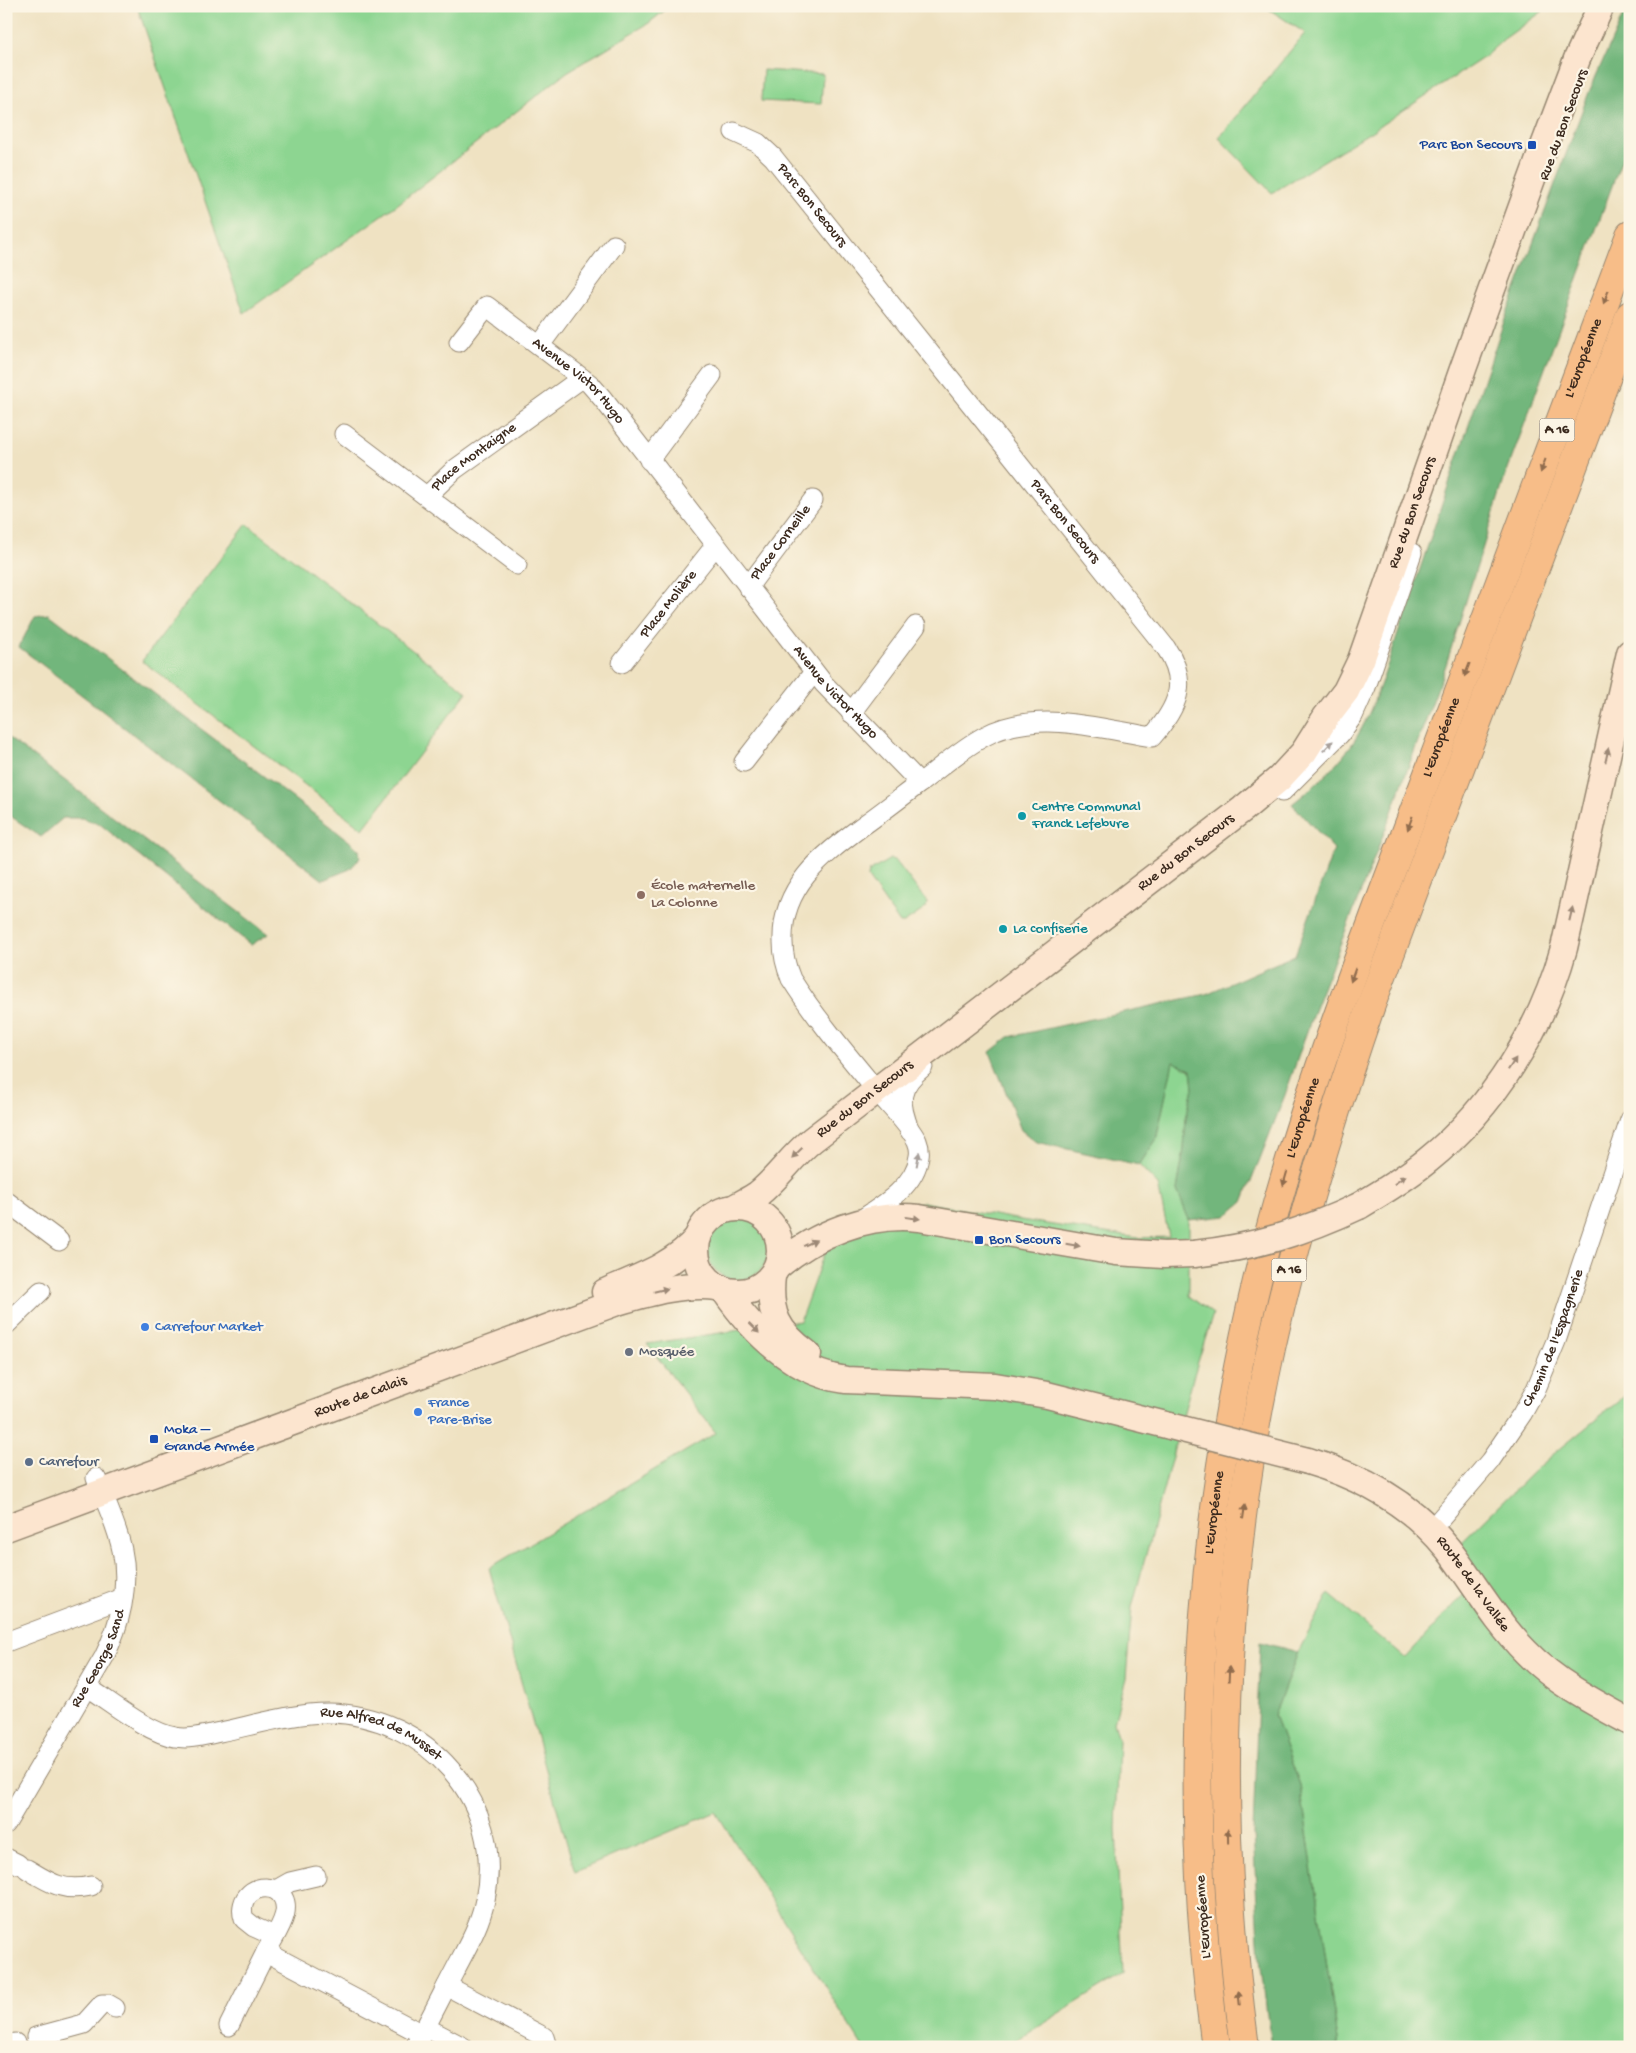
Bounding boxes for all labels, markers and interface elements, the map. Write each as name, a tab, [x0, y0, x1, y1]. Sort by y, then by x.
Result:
street label: Rue du Bon Secours	[1536, 66, 1593, 183]
place label: Parc Bon Secours	[1419, 136, 1522, 154]
marker: Parc Bon Secours	[1526, 139, 1538, 151]
street label: Parc Bon Secours	[772, 159, 851, 251]
one-way arrow	[1602, 290, 1609, 305]
street label: L'Européenne	[1560, 316, 1607, 401]
street label: Avenue Victor Hugo	[528, 334, 628, 428]
road number: A 16	[1540, 418, 1574, 442]
street label: Place Montaigne	[427, 419, 520, 497]
street label: Rue du Bon Secours	[1385, 454, 1441, 571]
one-way arrow	[1539, 459, 1547, 474]
street label: Parc Bon Secours	[1025, 475, 1104, 568]
street label: Place Corneille	[746, 501, 815, 585]
street label: Place Molière	[636, 566, 701, 643]
street label: Avenue Victor Hugo	[788, 642, 882, 743]
one-way arrow	[1463, 663, 1470, 678]
street label: L'Européenne	[1419, 695, 1465, 780]
one-way arrow	[1322, 740, 1334, 752]
one-way arrow	[1603, 748, 1611, 763]
place label: Centre Communal Franck Lefebvre	[1031, 798, 1141, 833]
street label: Rue du Bon Secours	[1134, 809, 1239, 896]
marker: Centre Communal Franck Lefebvre	[1016, 810, 1028, 822]
one-way arrow	[1406, 815, 1413, 830]
place label: École maternelle La Colonne	[651, 877, 755, 912]
marker: École maternelle La Colonne	[635, 889, 647, 901]
one-way arrow	[1568, 905, 1576, 921]
place label: La confiserie	[1013, 920, 1088, 938]
marker: La confiserie	[997, 923, 1009, 935]
one-way arrow	[1349, 968, 1357, 983]
street label: Rue du Bon Secours	[813, 1056, 917, 1142]
one-way arrow	[1507, 1057, 1516, 1070]
street label: L'Européenne	[1282, 1075, 1325, 1161]
one-way arrow	[791, 1147, 803, 1159]
one-way arrow	[914, 1150, 922, 1166]
one-way arrow	[1280, 1171, 1288, 1186]
one-way arrow	[1393, 1175, 1407, 1185]
one-way arrow	[905, 1214, 921, 1222]
place label: Bon Secours	[988, 1231, 1061, 1249]
marker: Bon Secours	[973, 1234, 985, 1246]
one-way arrow	[803, 1238, 817, 1246]
one-way arrow	[1065, 1241, 1080, 1249]
road number: A 16	[1272, 1258, 1306, 1282]
street label: Chemin de l'Espagnerie	[1519, 1267, 1588, 1410]
one-way arrow	[653, 1286, 668, 1294]
place label: Carrefour Market	[155, 1318, 265, 1336]
marker: Carrefour Market	[139, 1321, 151, 1333]
one-way arrow	[748, 1322, 760, 1334]
place label: Mosquée	[639, 1343, 694, 1361]
marker: Mosquée	[623, 1346, 635, 1358]
street label: Route de Calais	[312, 1371, 410, 1422]
place label: France Pare-Brise	[427, 1394, 492, 1429]
marker: France Pare-Brise	[412, 1406, 424, 1418]
place label: Moka – Grande Armée	[164, 1421, 255, 1456]
marker: Moka – Grande Armée	[148, 1433, 160, 1445]
place label: Carrefour	[39, 1453, 100, 1471]
marker: Carrefour	[23, 1456, 35, 1468]
street label: L'Européenne	[1201, 1470, 1229, 1555]
one-way arrow	[1240, 1504, 1248, 1520]
street label: Route de la Vallée	[1432, 1532, 1514, 1636]
street label: Rue George Sand	[67, 1607, 130, 1711]
one-way arrow	[1225, 1666, 1233, 1682]
street label: Rue Alfred de Musset	[320, 1704, 447, 1766]
one-way arrow	[1224, 1828, 1232, 1844]
street label: L'Européenne	[1192, 1874, 1216, 1959]
one-way arrow	[1235, 1990, 1243, 2006]

